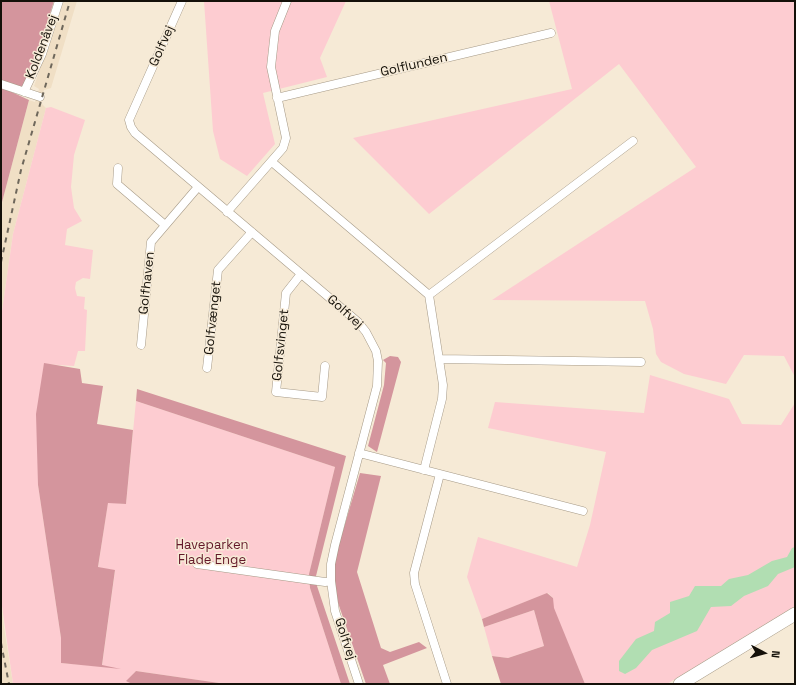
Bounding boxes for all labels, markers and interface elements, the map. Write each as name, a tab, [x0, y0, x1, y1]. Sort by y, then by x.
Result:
street label: Koldenåvej	[23, 13, 61, 81]
street label: Golfvej	[146, 23, 178, 69]
street label: Golflunden	[379, 50, 449, 80]
street label: Golfhaven	[136, 251, 158, 315]
street label: Golfvænget	[201, 280, 225, 356]
street label: Golfvej	[324, 292, 366, 332]
street label: Golfsvinget	[269, 308, 293, 382]
park label: Haveparken Flade Enge	[175, 537, 249, 568]
street label: Golfvej	[331, 616, 359, 662]
north arrow	[744, 633, 784, 673]
text: N	[769, 650, 783, 659]

